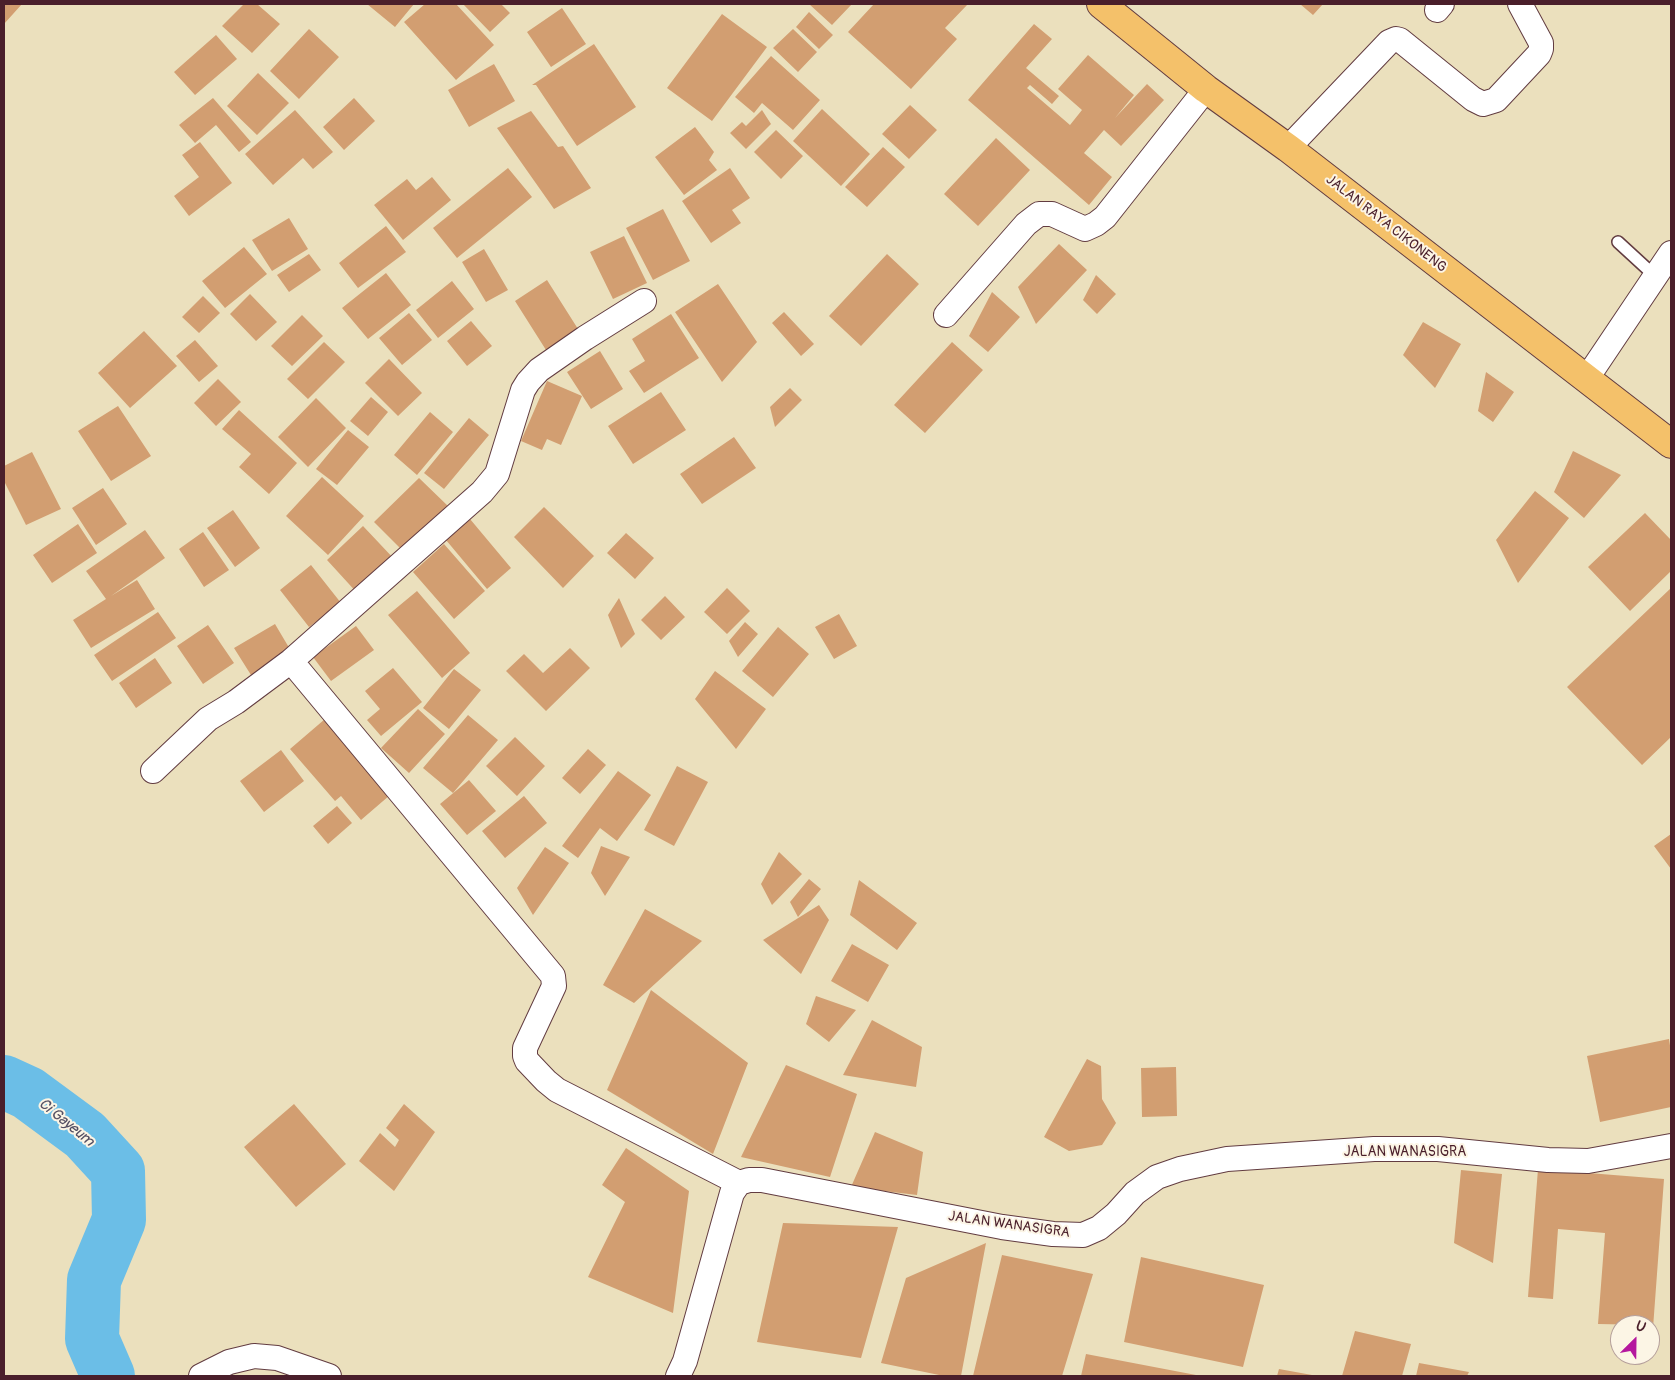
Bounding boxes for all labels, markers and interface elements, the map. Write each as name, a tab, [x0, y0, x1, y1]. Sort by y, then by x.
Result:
street label: JALAN RAYA CIKONENG	[1322, 172, 1450, 276]
water label: Ci Gayeum	[35, 1095, 97, 1151]
street label: JALAN WANASIGRA	[1344, 1144, 1466, 1160]
street label: JALAN WANASIGRA	[947, 1208, 1071, 1242]
north arrow	[1610, 1315, 1660, 1365]
text: U	[1633, 1317, 1648, 1336]

